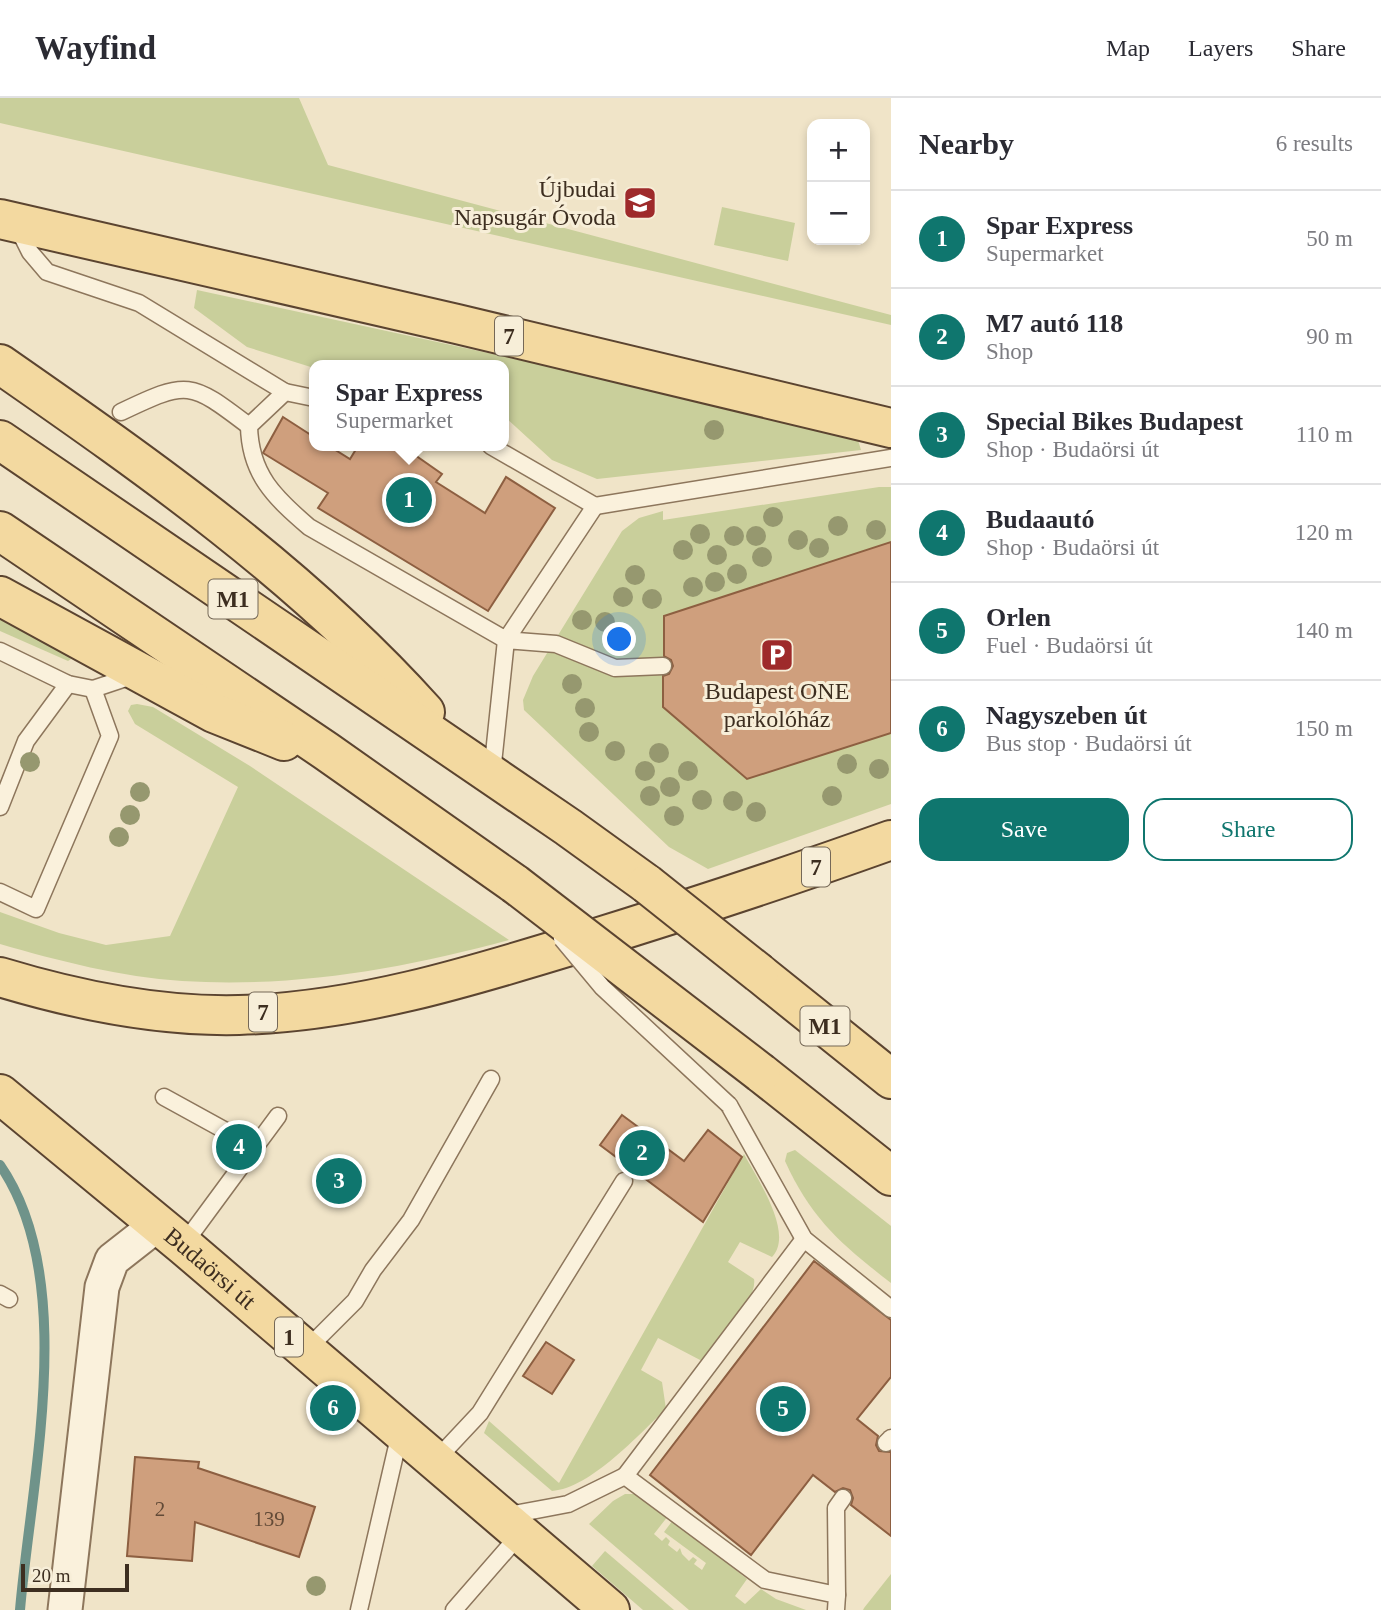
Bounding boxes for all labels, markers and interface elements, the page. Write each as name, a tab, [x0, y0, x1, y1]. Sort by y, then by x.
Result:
text: Wayfind	[35, 30, 156, 66]
text: Map	[1106, 35, 1150, 61]
text: Layers	[1188, 35, 1253, 61]
text: Share	[1291, 35, 1346, 61]
map controls	[807, 119, 870, 245]
button: +	[807, 119, 870, 182]
text: Nearby	[919, 127, 1014, 160]
text: 6 results	[1276, 131, 1353, 156]
place label: Újbudai Napsugár Óvoda	[454, 176, 616, 230]
button: −	[807, 182, 870, 245]
school or university icon: Újbudai Napsugár Óvoda	[621, 184, 659, 222]
text: Spar Express	[986, 211, 1133, 240]
text: 1	[936, 226, 948, 251]
text: 50 m	[1306, 226, 1353, 251]
text: Supermarket	[986, 241, 1104, 266]
text: M7 autó 118	[986, 309, 1123, 338]
road number: 7	[495, 316, 523, 356]
text: 2	[936, 324, 948, 349]
text: 90 m	[1306, 324, 1353, 349]
text: Shop	[986, 339, 1033, 364]
popup	[309, 360, 509, 451]
text: Spar Express	[335, 378, 483, 407]
text: Special Bikes Budapest	[986, 407, 1243, 436]
text: Supermarket	[335, 408, 453, 433]
text: 3	[936, 422, 948, 447]
text: 110 m	[1296, 422, 1353, 447]
text: Shop · Budaörsi út	[986, 437, 1159, 462]
pin: 1	[386, 474, 432, 526]
text: Budaautó	[986, 505, 1094, 534]
text: 4	[936, 520, 948, 545]
text: 120 m	[1295, 520, 1353, 545]
text: Shop · Budaörsi út	[986, 535, 1159, 560]
road number: M1	[208, 579, 258, 618]
text: Orlen	[986, 603, 1051, 632]
text: 5	[936, 618, 948, 643]
text: 140 m	[1295, 618, 1353, 643]
your location	[602, 622, 636, 656]
text: Fuel · Budaörsi út	[986, 633, 1153, 658]
parking icon: Budapest ONE parkolóház	[758, 636, 796, 674]
place label: Budapest ONE parkolóház	[705, 678, 849, 732]
text: Nagyszeben út	[986, 701, 1147, 730]
text: 6	[936, 716, 948, 741]
text: 150 m	[1295, 716, 1353, 741]
text: Bus stop · Budaörsi út	[986, 731, 1192, 756]
button: Save	[919, 798, 1129, 861]
button: Share	[1143, 798, 1353, 861]
road number: 7	[802, 848, 830, 887]
road number: 7	[249, 992, 277, 1032]
road number: M1	[800, 1007, 850, 1046]
pin: 4	[216, 1121, 262, 1173]
pin: 2	[619, 1127, 665, 1179]
pin: 3	[316, 1155, 362, 1207]
street label: Budaörsi út	[159, 1222, 261, 1314]
road number: 1	[275, 1318, 303, 1356]
pin: 6	[310, 1382, 356, 1434]
pin: 5	[760, 1383, 806, 1435]
house number: 2	[155, 1497, 165, 1521]
house number: 139	[253, 1507, 285, 1531]
scale bar	[21, 1561, 130, 1593]
text: 20 m	[32, 1565, 71, 1586]

